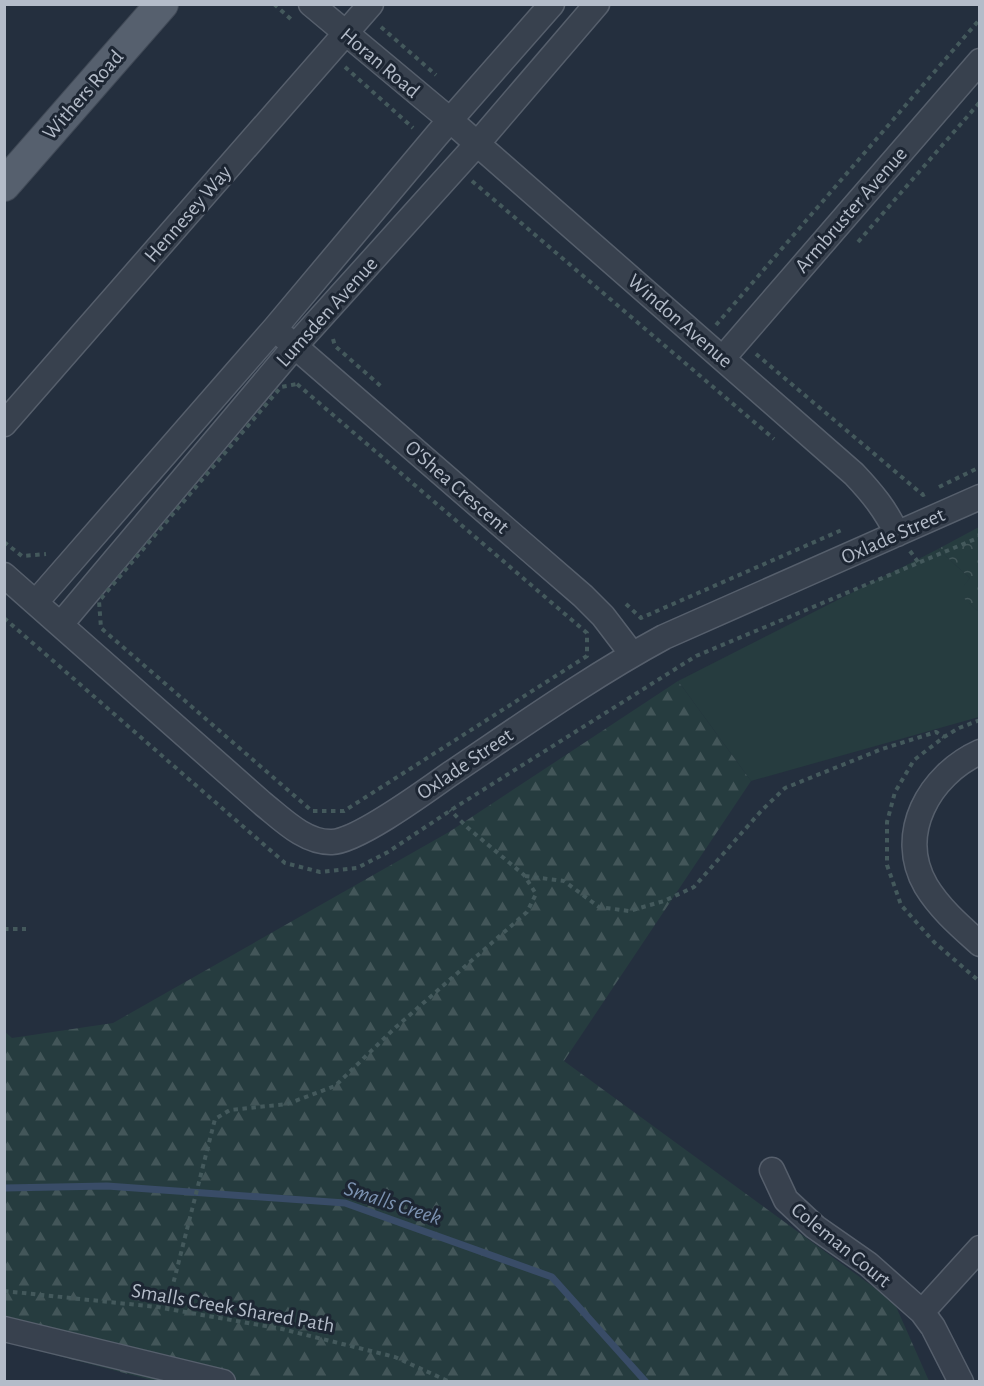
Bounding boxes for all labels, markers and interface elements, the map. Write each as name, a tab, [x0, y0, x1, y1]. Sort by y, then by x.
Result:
street label: Horan Road	[336, 24, 424, 102]
street label: Withers Road	[39, 46, 127, 144]
street label: Armbruster Avenue	[791, 143, 911, 277]
street label: Hennesey Way	[140, 162, 236, 266]
street label: Lumsden Avenue	[272, 253, 382, 371]
street label: Windon Avenue	[624, 270, 736, 372]
street label: O'Shea Crescent	[401, 436, 513, 538]
street label: Oxlade Street	[838, 504, 948, 568]
street label: Oxlade Street	[413, 724, 517, 804]
water label: Smalls Creek	[342, 1177, 444, 1229]
street label: Coleman Court	[787, 1199, 895, 1291]
street label: Smalls Creek Shared Path	[130, 1280, 336, 1336]

